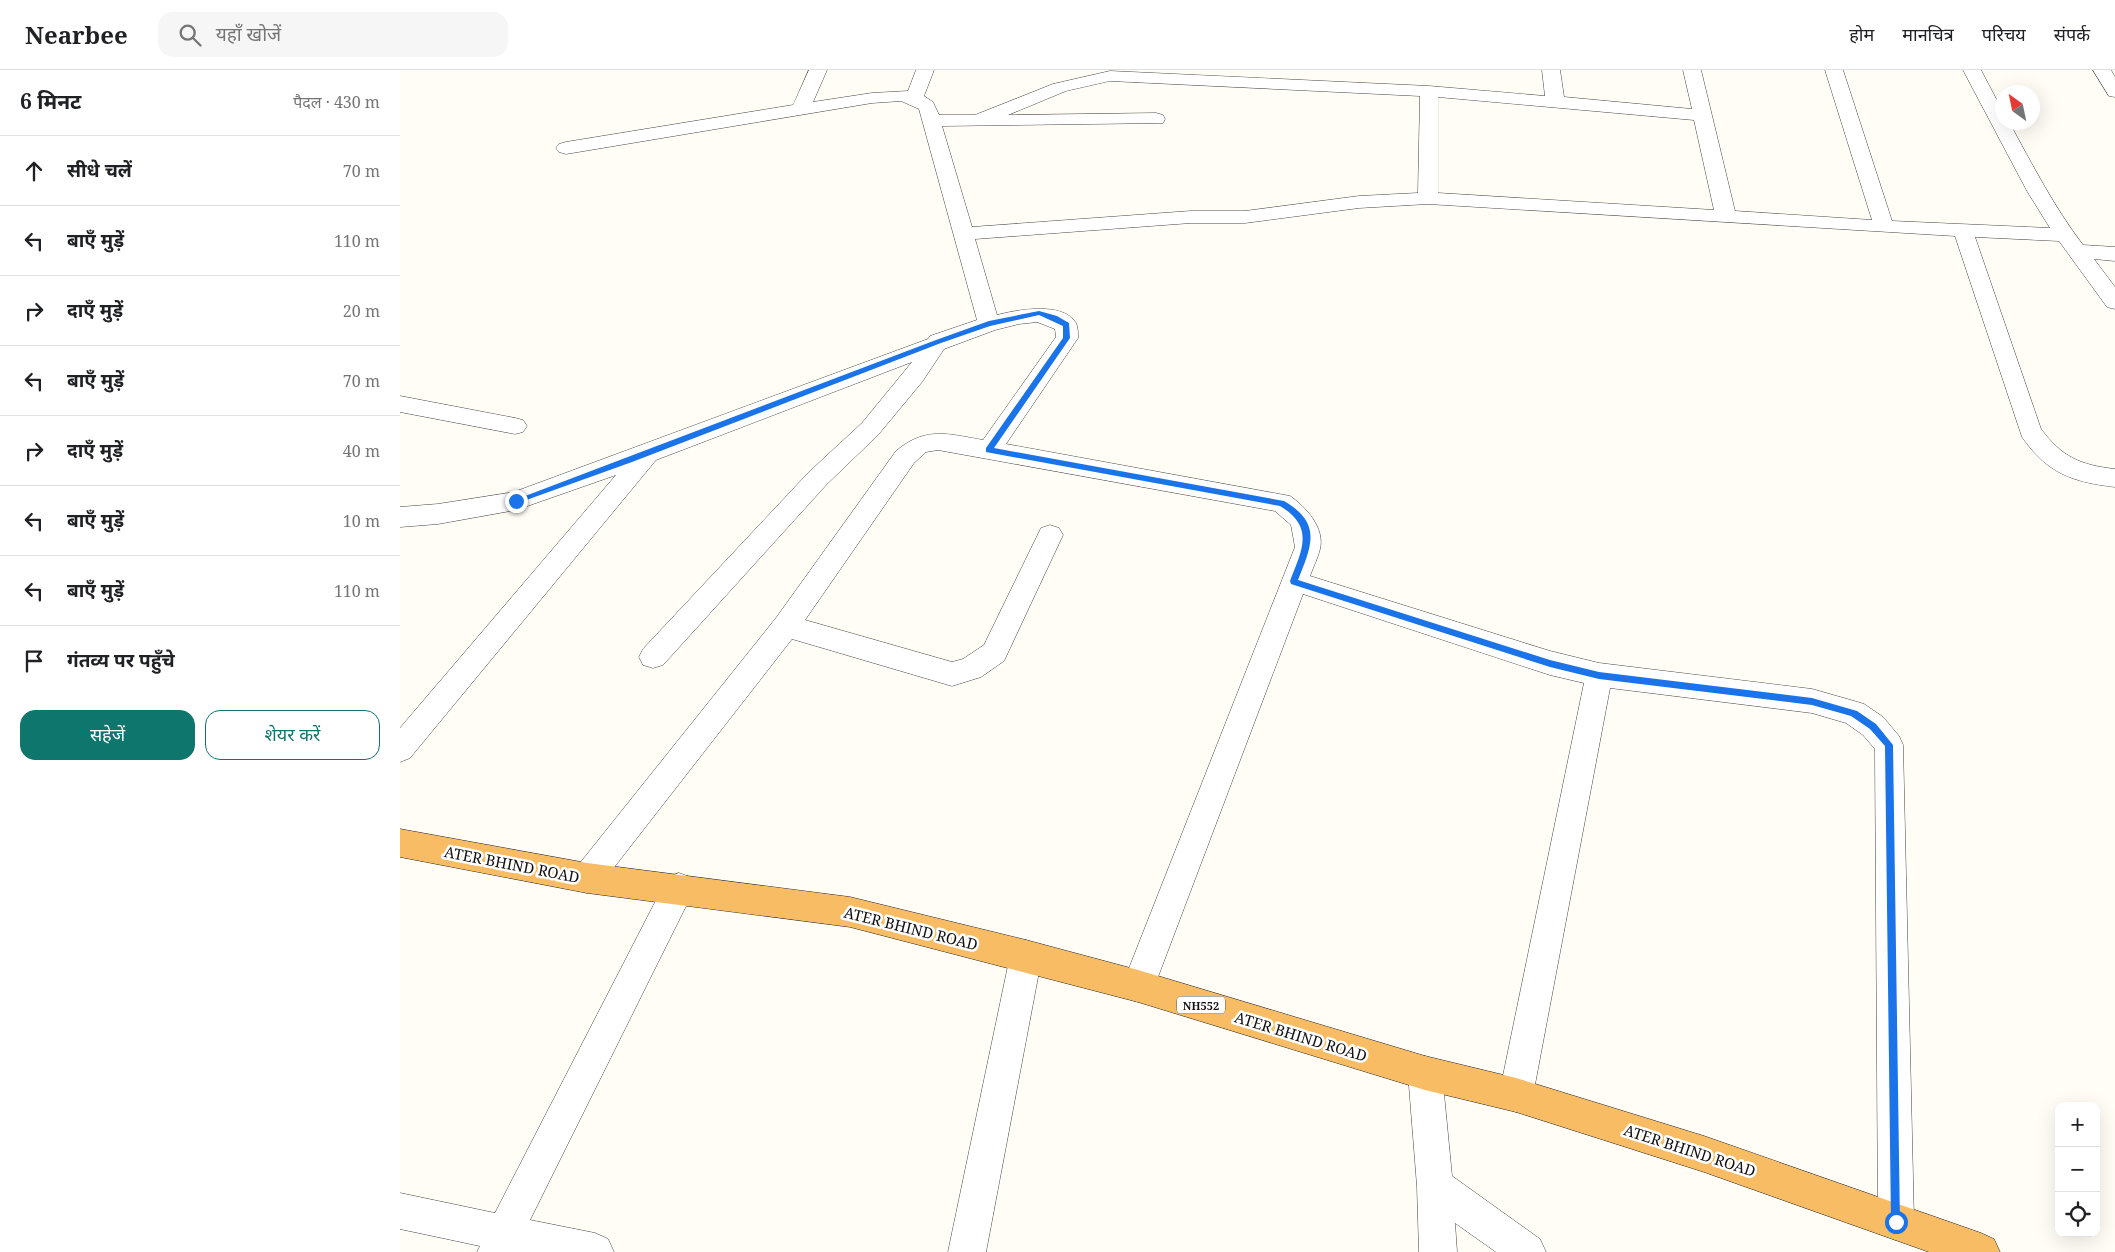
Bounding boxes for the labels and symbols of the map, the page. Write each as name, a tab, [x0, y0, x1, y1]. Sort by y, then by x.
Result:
north arrow	[1995, 85, 2040, 130]
route end	[505, 490, 528, 513]
street label: ATER BHIND ROAD	[443, 841, 581, 887]
street label: ATER BHIND ROAD	[842, 902, 980, 954]
road number: NH552	[1177, 996, 1225, 1014]
street label: ATER BHIND ROAD	[1232, 1006, 1370, 1066]
street label: ATER BHIND ROAD	[1622, 1119, 1758, 1181]
route start	[1885, 1211, 1908, 1234]

